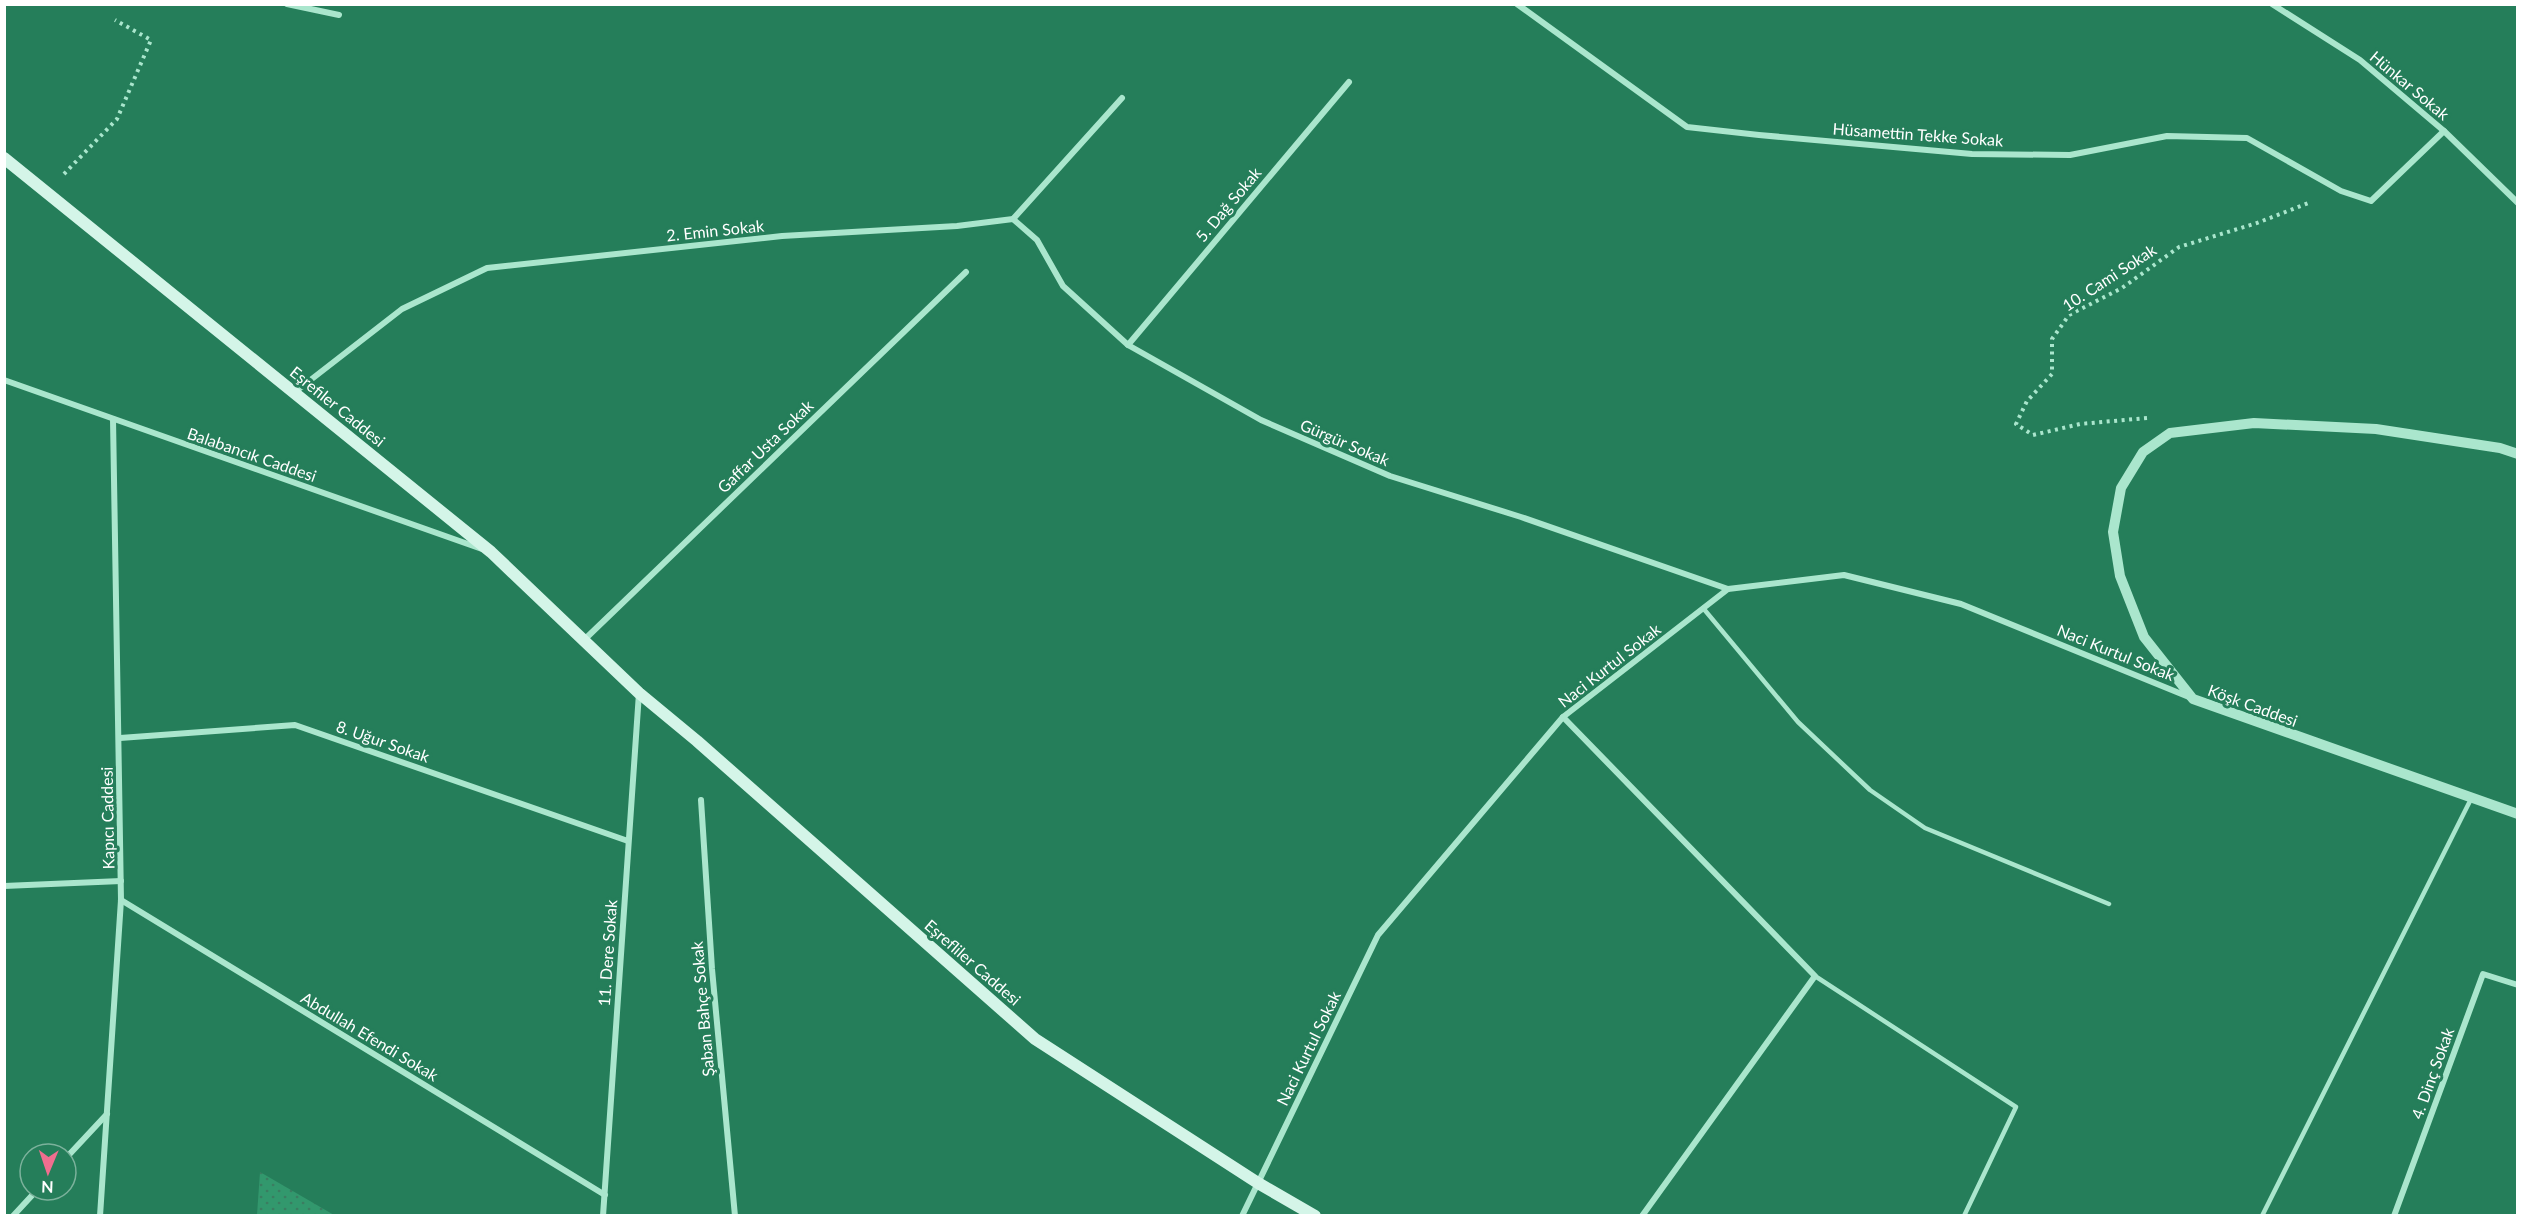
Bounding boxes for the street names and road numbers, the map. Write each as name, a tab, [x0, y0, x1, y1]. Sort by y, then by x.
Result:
street label: Hünkar Sokak	[2367, 46, 2454, 124]
street label: Hüsamettin Tekke Sokak	[1832, 119, 2005, 150]
street label: 5. Dağ Sokak	[1191, 162, 1265, 245]
street label: 2. Emin Sokak	[665, 215, 766, 245]
street label: 10. Cami Sokak	[2058, 239, 2160, 314]
street label: Eşrefiler Caddesi	[287, 362, 389, 450]
street label: Gaffar Usta Sokak	[713, 395, 817, 496]
street label: Gürgür Sokak	[1298, 415, 1393, 470]
street label: Balabancık Caddesi	[185, 423, 319, 485]
street label: Naci Kurtul Sokak	[1554, 619, 1665, 711]
street label: Naci Kurtul Sokak	[2055, 620, 2178, 685]
street label: Köşk Caddesi	[2206, 680, 2300, 730]
street label: 8. Uğur Sokak	[334, 716, 433, 766]
street label: Kapıcı Caddesi	[97, 766, 117, 870]
street label: 11. Dere Sokak	[594, 898, 620, 1007]
street label: Eşrefliler Caddesi	[921, 915, 1025, 1009]
street label: Şaban Bahçe Sokak	[687, 940, 717, 1077]
street label: Naci Kurtul Sokak	[1272, 987, 1344, 1108]
street label: Abdullah Efendi Sokak	[298, 988, 443, 1085]
street label: 4. Dinç Sokak	[2407, 1024, 2458, 1121]

